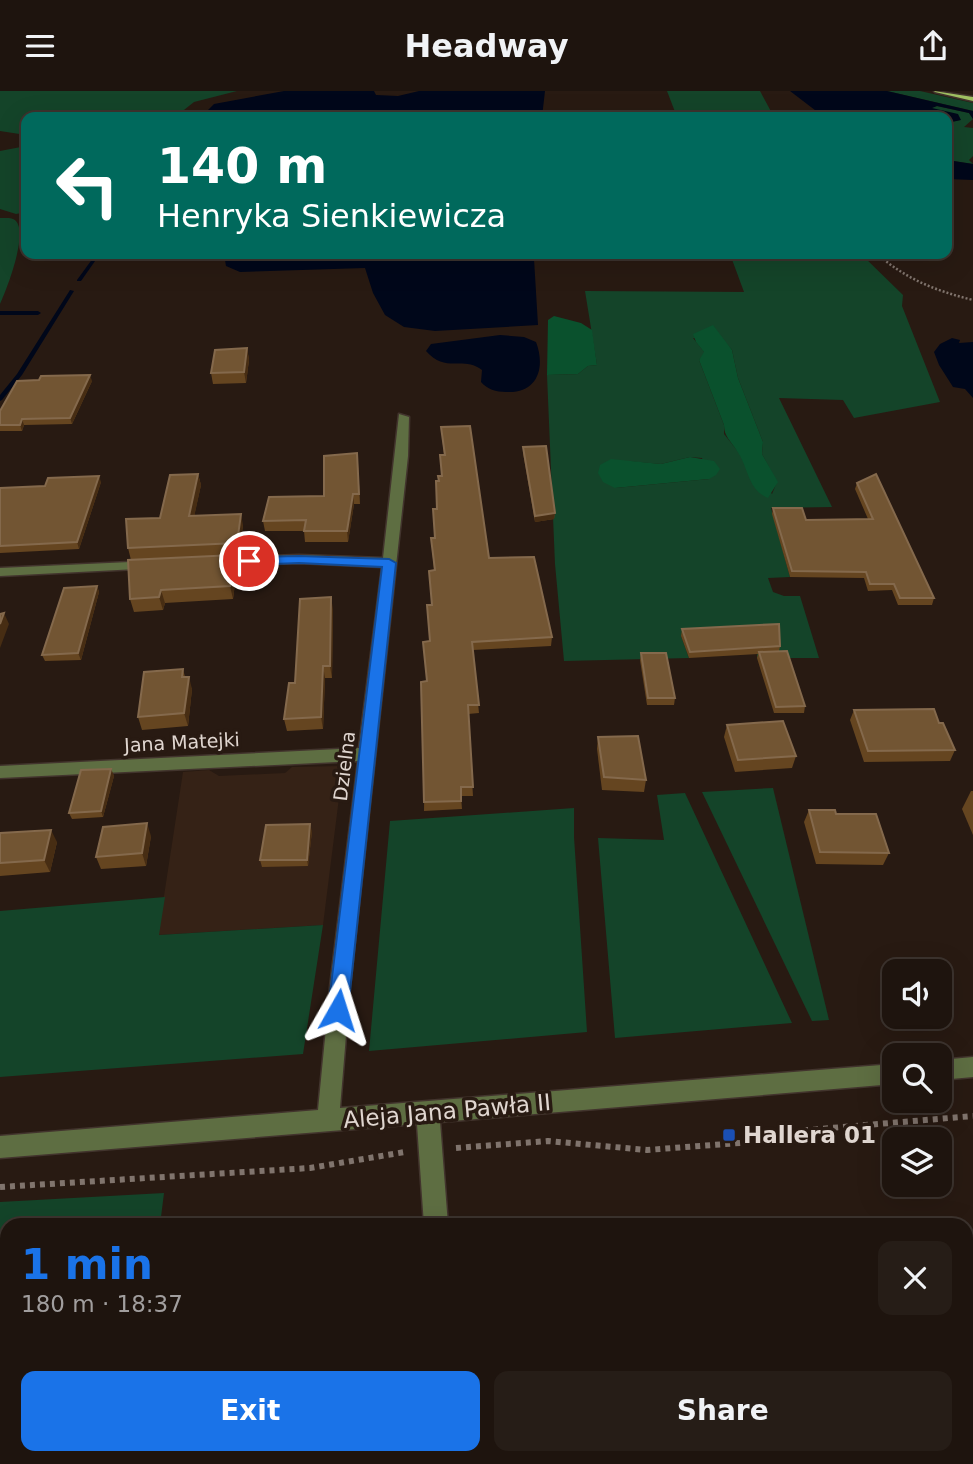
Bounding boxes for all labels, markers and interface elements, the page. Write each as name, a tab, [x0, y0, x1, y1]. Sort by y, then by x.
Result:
icon: menu	[21, 27, 59, 65]
text: Headway	[404, 27, 569, 65]
icon: share	[914, 27, 952, 65]
text: 140 m	[157, 138, 327, 195]
icon: left	[42, 140, 133, 231]
text: Henryka Sienkiewicza	[157, 197, 506, 235]
pin	[219, 531, 279, 591]
icon: arrive	[230, 542, 268, 580]
street label: Jana Matejki	[123, 728, 240, 756]
street label: Dzielna	[329, 730, 359, 802]
map controls	[882, 959, 952, 1197]
button: sound	[882, 959, 952, 1029]
position arrow	[301, 973, 375, 1047]
button: search	[882, 1043, 952, 1113]
street label: Aleja Jana Pawła II	[342, 1089, 552, 1133]
place label: Hallera 01	[743, 1122, 876, 1148]
marker: Hallera 01	[721, 1127, 737, 1143]
button: layers	[882, 1127, 952, 1197]
text: 1 min	[21, 1240, 153, 1289]
button: close	[878, 1241, 952, 1315]
text: 180 m · 18:37	[21, 1291, 183, 1317]
button: Exit	[21, 1371, 480, 1451]
button: Share	[494, 1371, 952, 1451]

